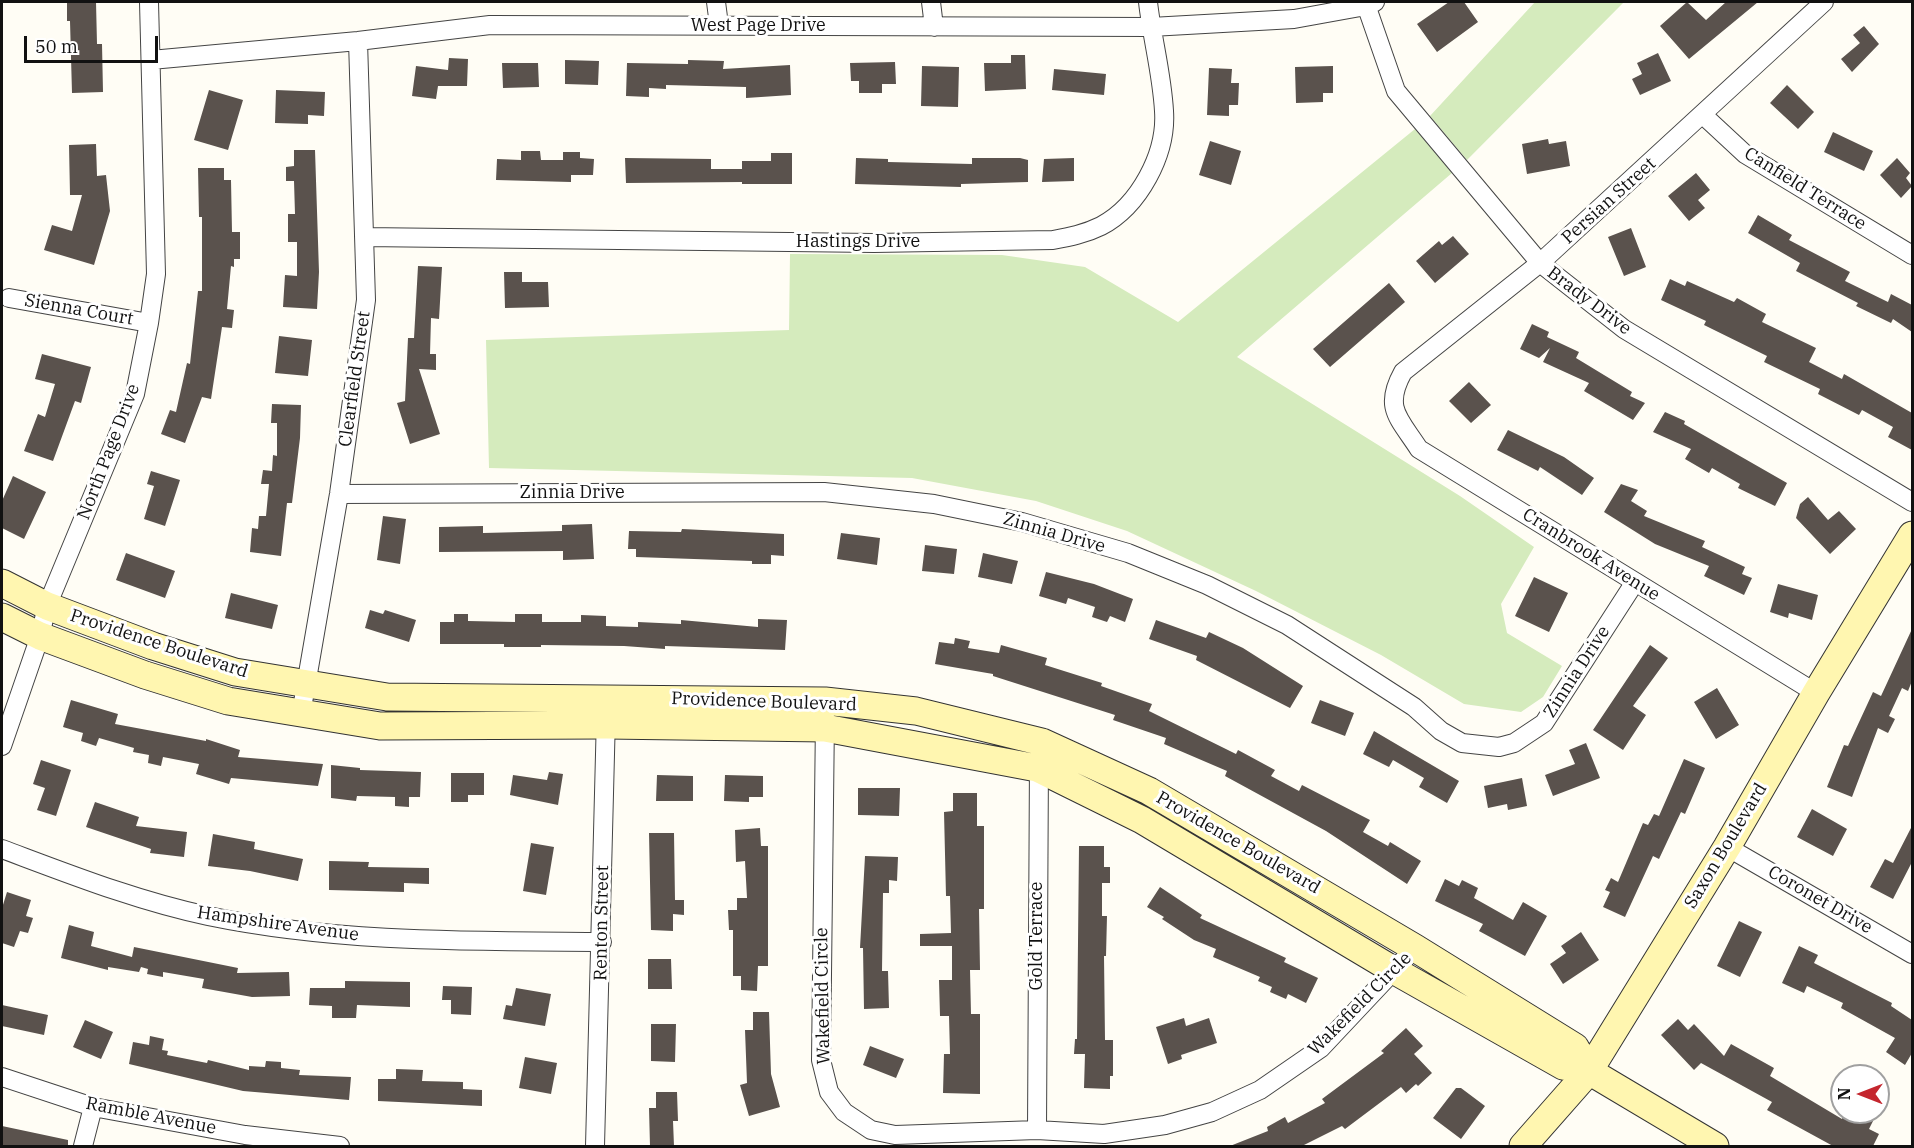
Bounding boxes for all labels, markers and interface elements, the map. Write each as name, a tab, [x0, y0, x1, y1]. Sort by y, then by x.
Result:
street label: West Page Drive	[690, 15, 826, 37]
scale bar	[27, 24, 160, 62]
text: 50 m	[35, 35, 78, 58]
street label: Canfield Terrace	[1740, 143, 1870, 235]
street label: Persian Street	[1558, 153, 1660, 249]
street label: Hastings Drive	[796, 231, 920, 253]
street label: Brady Drive	[1543, 262, 1635, 340]
street label: Sienna Court	[23, 290, 135, 330]
street label: Clearfield Street	[335, 310, 375, 448]
street label: North Page Drive	[73, 381, 145, 523]
street label: Zinnia Drive	[519, 482, 625, 504]
street label: Cranbrook Avenue	[1518, 504, 1664, 606]
street label: Zinnia Drive	[1000, 508, 1108, 558]
street label: Providence Boulevard	[67, 605, 251, 683]
street label: Zinnia Drive	[1539, 622, 1615, 722]
street label: Providence Boulevard	[671, 688, 857, 716]
street label: Saxon Boulevard	[1680, 779, 1772, 913]
street label: Providence Boulevard	[1152, 787, 1324, 899]
street label: Coronet Drive	[1764, 861, 1876, 939]
street label: Renton Street	[590, 865, 614, 981]
street label: Gold Terrace	[1026, 882, 1048, 990]
street label: Hampshire Avenue	[196, 902, 360, 946]
street label: Wakefield Circle	[811, 927, 835, 1065]
street label: Wakefield Circle	[1304, 948, 1416, 1060]
north arrow	[1830, 1064, 1890, 1124]
text: N	[1834, 1088, 1854, 1100]
street label: Ramble Avenue	[84, 1093, 218, 1139]

